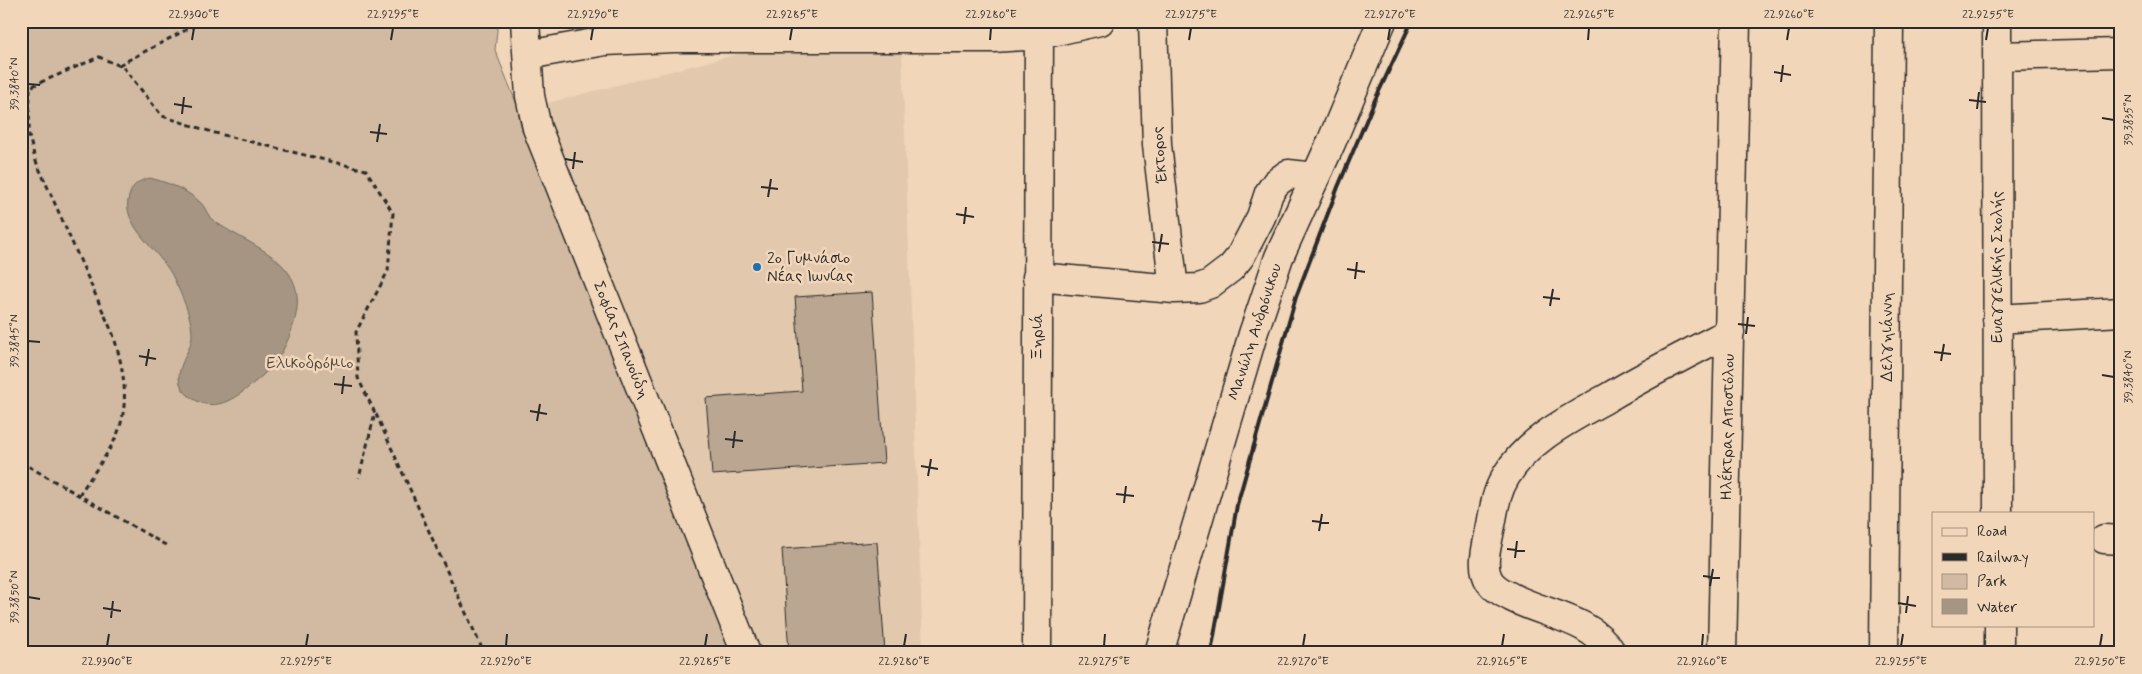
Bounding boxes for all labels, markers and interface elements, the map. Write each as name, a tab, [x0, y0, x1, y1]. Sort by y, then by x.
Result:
text: 22.9300°E	[169, 7, 220, 23]
text: 22.9295°E	[367, 7, 419, 23]
text: 22.9290°E	[567, 7, 619, 23]
text: 22.9285°E	[766, 7, 818, 23]
text: 22.9280°E	[965, 7, 1017, 23]
text: 22.9275°E	[1165, 7, 1217, 23]
text: 22.9270°E	[1364, 7, 1416, 23]
text: 22.9265°E	[1563, 7, 1615, 23]
text: 22.9260°E	[1764, 7, 1814, 23]
text: 22.9255°E	[1962, 7, 2014, 23]
text: 39.3840°N	[7, 57, 23, 111]
text: 39.3835°N	[2121, 94, 2137, 146]
street label: Έκτορος	[1147, 126, 1173, 184]
street label: Ευαγγελικής Σχολής	[1987, 191, 2008, 343]
place label: 2ο Γυμνάσιο Νέας Ιωνίας	[767, 248, 853, 287]
marker: 2ο Γυμνάσιο Νέας Ιωνίας	[751, 261, 763, 273]
street label: Μανώλη Ανδρόνικου	[1223, 261, 1287, 403]
street label: Σοφίας Σπανούδη	[588, 278, 654, 402]
street label: Δελγηιάννη	[1877, 292, 1898, 382]
street label: Ξηριά	[1027, 313, 1048, 361]
text: 39.3845°N	[7, 314, 23, 368]
text: 39.3840°N	[2121, 350, 2137, 404]
park label: Ελικοδρόμιο	[267, 353, 353, 374]
street label: Ηλέκτρας Αποστόλου	[1715, 353, 1740, 501]
legend	[1932, 512, 2094, 626]
text: Road	[1977, 522, 2007, 542]
text: Railway	[1977, 548, 2029, 568]
text: 39.3850°N	[7, 571, 23, 623]
text: Park	[1977, 572, 2007, 592]
text: Water	[1977, 598, 2017, 618]
text: 22.9300°E	[82, 654, 133, 670]
text: 22.9295°E	[280, 654, 332, 670]
text: 22.9290°E	[480, 654, 532, 670]
text: 22.9285°E	[679, 654, 731, 670]
text: 22.9280°E	[878, 654, 930, 670]
text: 22.9275°E	[1078, 654, 1130, 670]
text: 22.9270°E	[1277, 654, 1329, 670]
text: 22.9265°E	[1476, 654, 1528, 670]
text: 22.9260°E	[1677, 654, 1727, 670]
text: 22.9255°E	[1875, 654, 1927, 670]
text: 22.9250°E	[2074, 654, 2126, 670]

